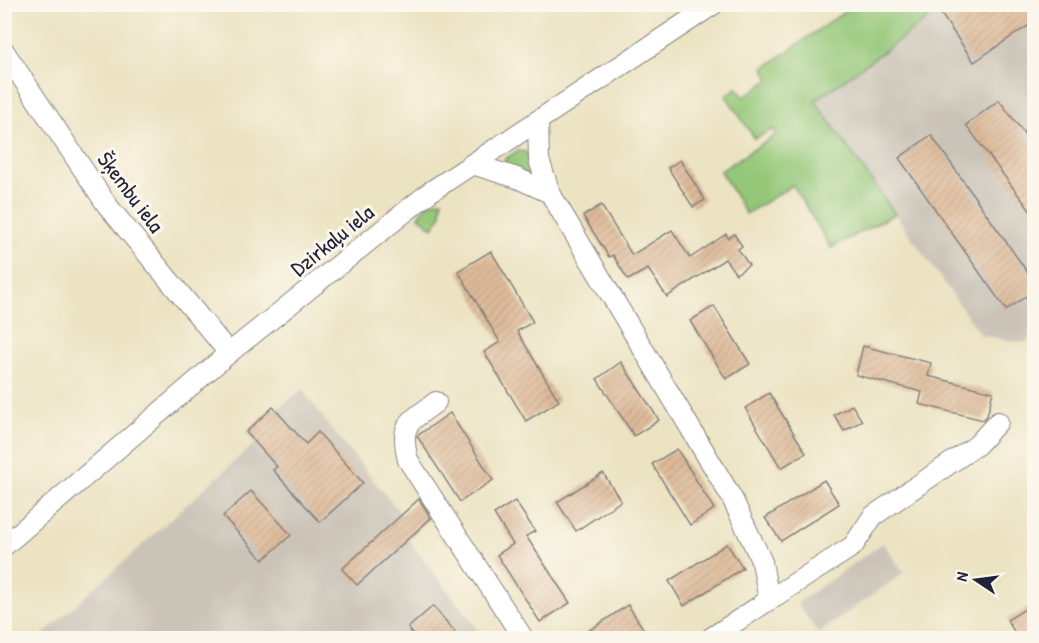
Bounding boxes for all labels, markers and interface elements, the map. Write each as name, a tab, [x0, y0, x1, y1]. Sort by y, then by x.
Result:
street label: Šķembu iela	[91, 145, 171, 239]
street label: Dzirkaļu iela	[284, 197, 380, 283]
north arrow	[946, 550, 1006, 610]
text: N	[950, 570, 973, 583]

